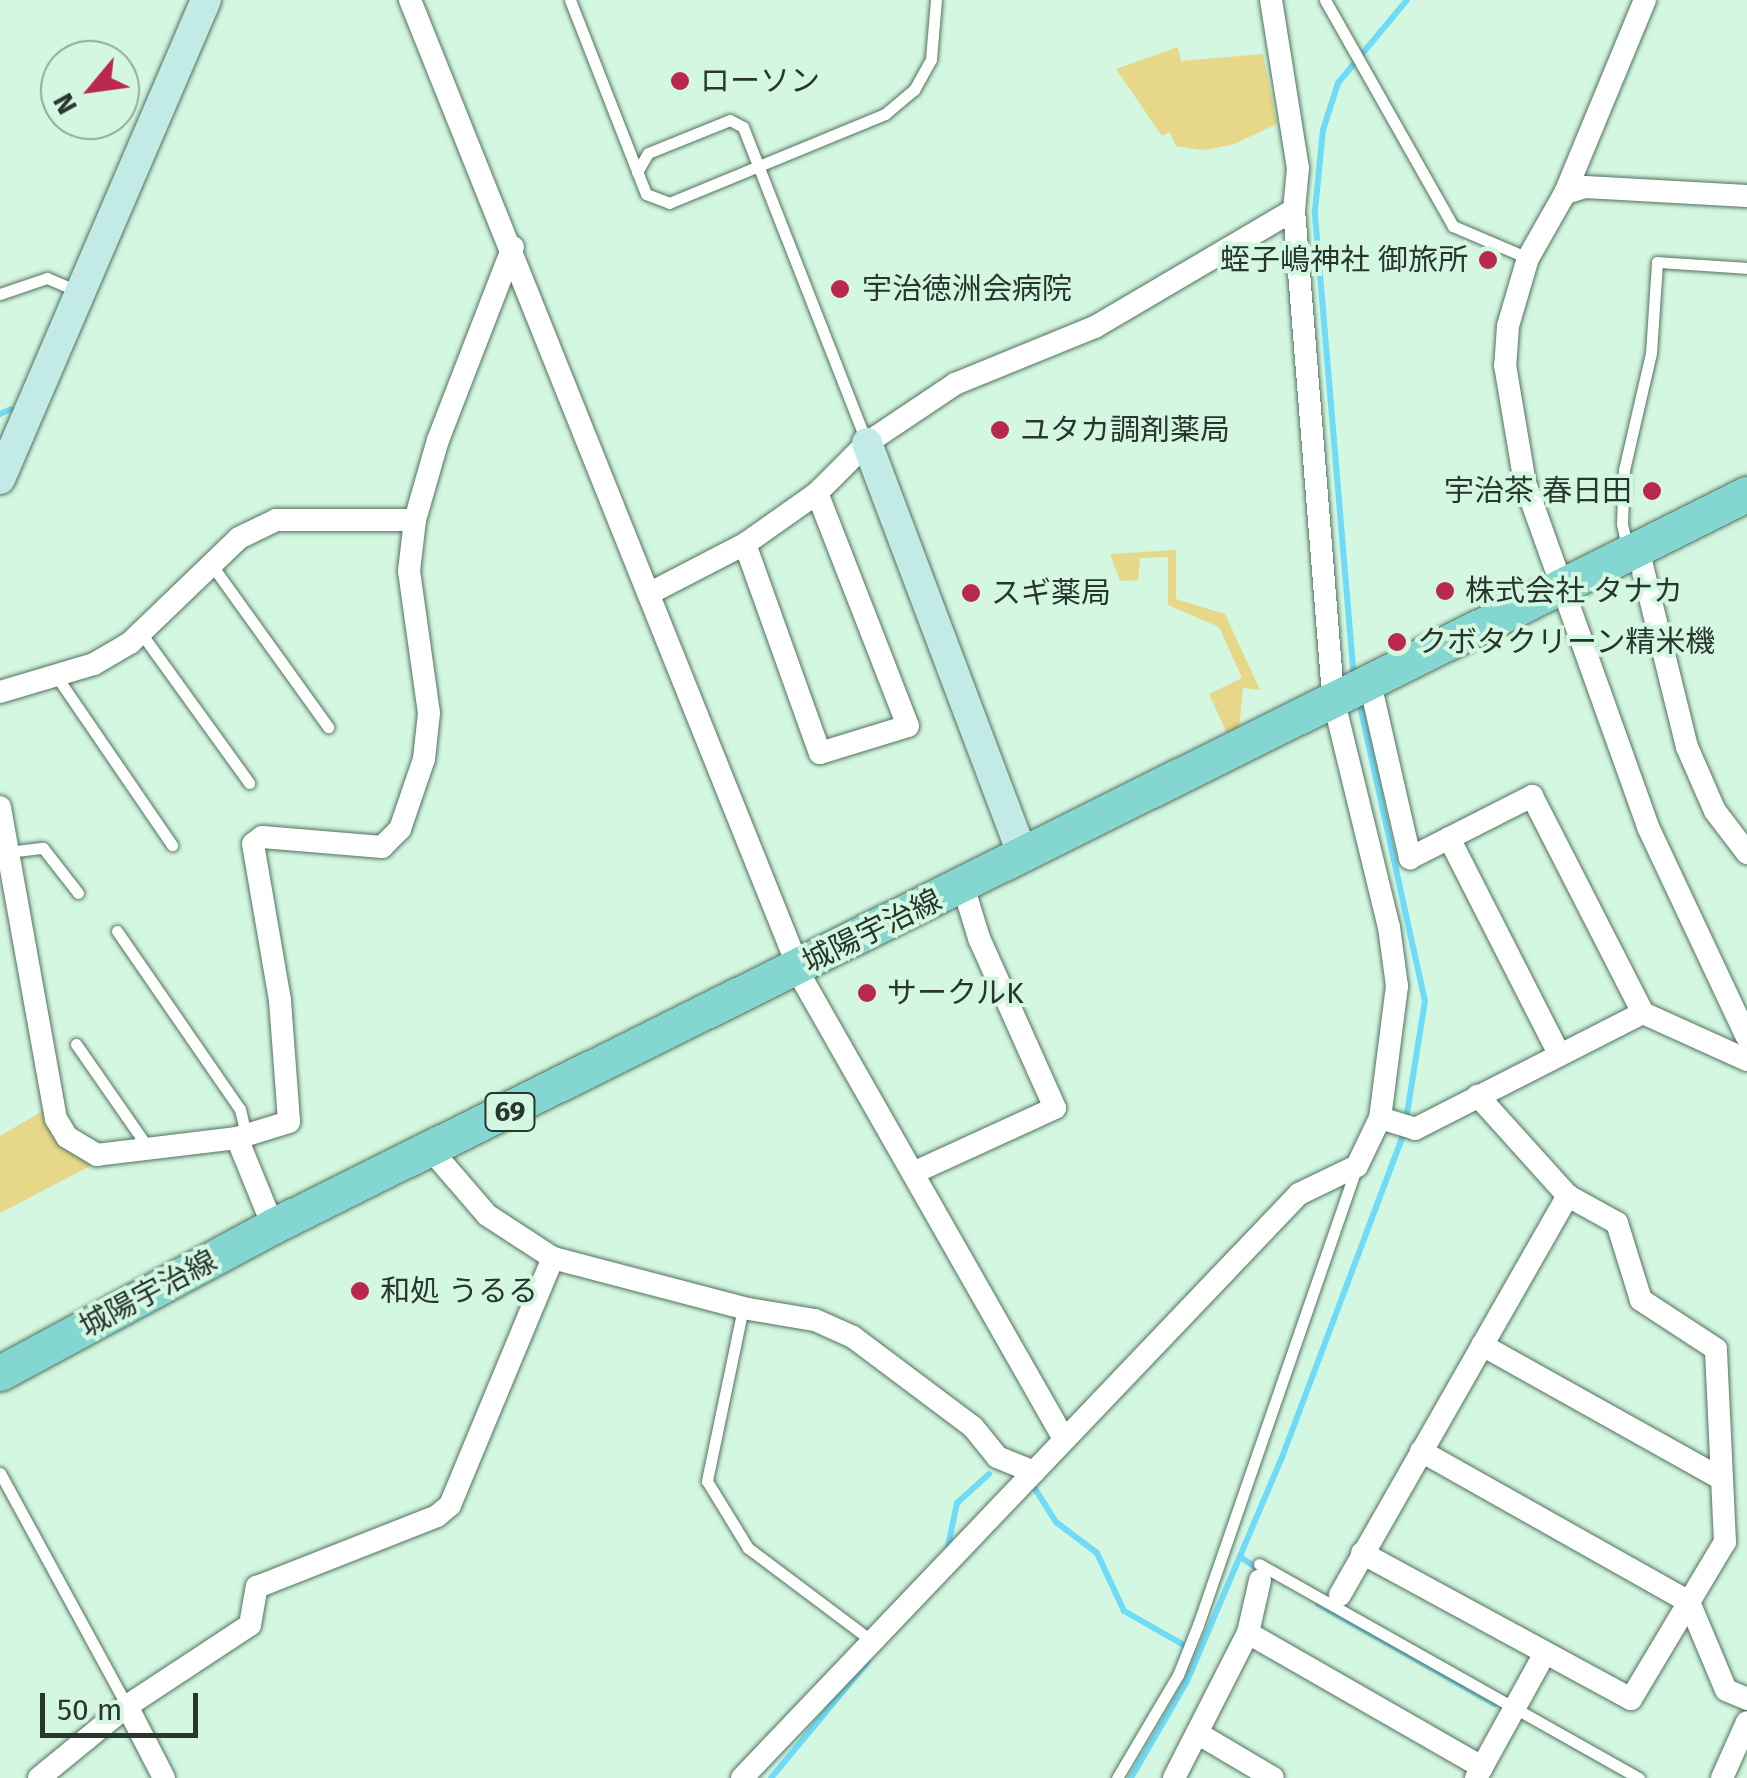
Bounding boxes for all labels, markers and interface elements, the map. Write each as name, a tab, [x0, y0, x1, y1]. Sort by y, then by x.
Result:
north arrow	[40, 40, 140, 140]
place label: ローソン	[700, 63, 820, 99]
marker: ローソン	[669, 70, 691, 92]
text: N	[46, 88, 84, 120]
place label: 蛭子嶋神社 御旅所	[1220, 242, 1468, 278]
marker: 蛭子嶋神社 御旅所	[1477, 249, 1499, 271]
place label: 宇治徳洲会病院	[862, 271, 1072, 307]
marker: 宇治徳洲会病院	[827, 276, 853, 302]
place label: ユタカ調剤薬局	[1020, 412, 1230, 448]
marker: ユタカ調剤薬局	[989, 419, 1011, 441]
place label: 宇治茶 春日田	[1444, 473, 1632, 509]
marker: 宇治茶 春日田	[1641, 480, 1663, 502]
place label: 株式会社 タナカ	[1465, 573, 1683, 609]
place label: スギ薬局	[991, 575, 1111, 611]
marker: 株式会社 タナカ	[1434, 580, 1456, 602]
marker: スギ薬局	[960, 582, 982, 604]
place label: クボタクリーン精米機	[1417, 624, 1717, 660]
marker: クボタクリーン精米機	[1386, 631, 1408, 653]
street label: 城陽宇治線	[797, 882, 947, 980]
place label: サークルK	[887, 975, 1025, 1011]
marker: サークルK	[856, 982, 878, 1004]
road number: 69	[482, 1089, 538, 1135]
street label: 城陽宇治線	[73, 1243, 223, 1345]
place label: 和処 うるる	[380, 1273, 538, 1309]
marker: 和処 うるる	[349, 1280, 371, 1302]
scale bar	[45, 1673, 202, 1735]
text: 50 m	[57, 1692, 122, 1728]

